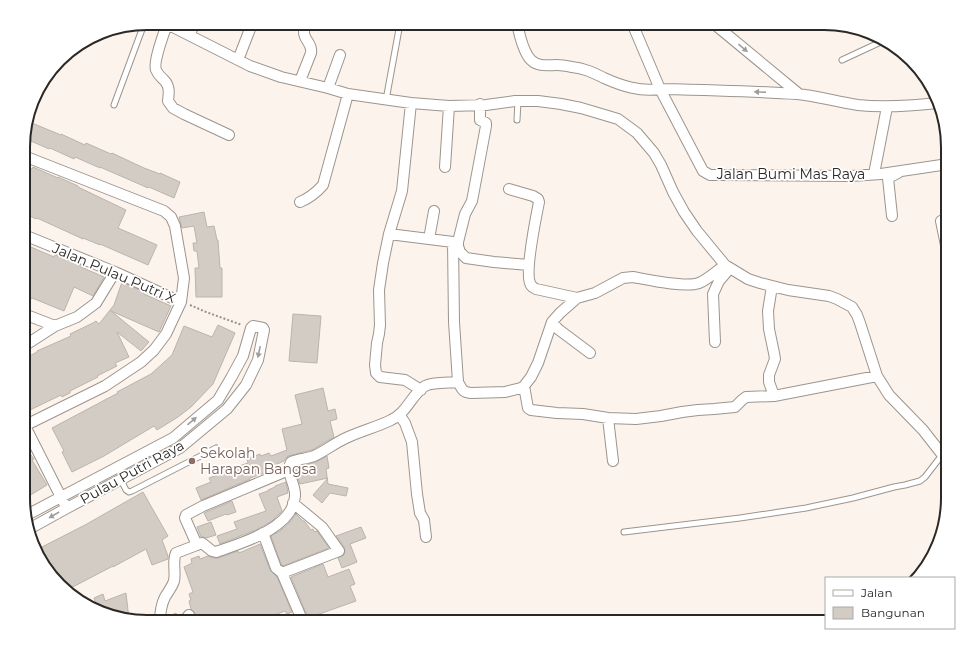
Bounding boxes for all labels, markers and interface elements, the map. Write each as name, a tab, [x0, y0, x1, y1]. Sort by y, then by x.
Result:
one-way arrow	[738, 43, 748, 52]
one-way arrow	[754, 89, 766, 96]
street label: Jalan Bumi Mas Raya	[716, 165, 865, 183]
street label: Jalan Pulau Putri X	[49, 238, 178, 307]
one-way arrow	[256, 346, 262, 359]
one-way arrow	[187, 417, 198, 426]
street label: Pulau Putri Raya	[77, 436, 187, 508]
place label: Sekolah Harapan Bangsa	[200, 444, 317, 478]
marker: Sekolah Harapan Bangsa	[187, 456, 197, 466]
one-way arrow	[48, 512, 60, 519]
legend	[825, 577, 955, 629]
text: Jalan	[860, 585, 893, 600]
text: Bangunan	[861, 605, 925, 620]

